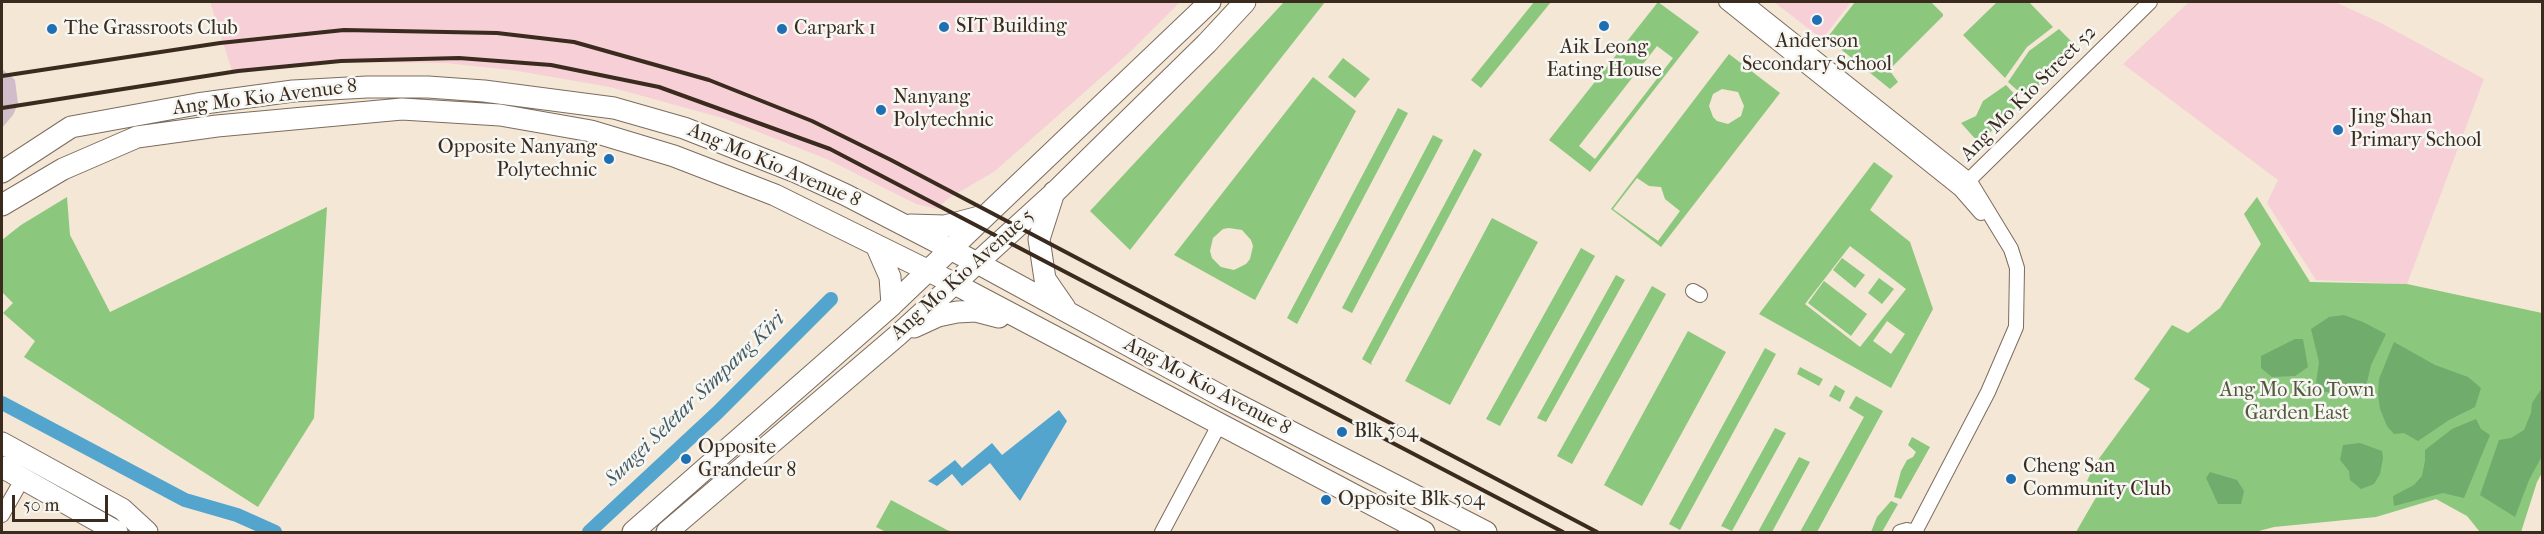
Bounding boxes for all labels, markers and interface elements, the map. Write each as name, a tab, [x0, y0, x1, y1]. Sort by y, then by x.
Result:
marker: Anderson Secondary School	[1810, 13, 1824, 27]
place label: SIT Building	[956, 15, 1067, 39]
place label: The Grassroots Club	[64, 17, 238, 41]
place label: Carpark 1	[794, 17, 876, 41]
marker: Aik Leong Eating House	[1597, 19, 1611, 33]
marker: SIT Building	[937, 20, 951, 34]
street label: Ang Mo Kio Street 52	[1956, 21, 2102, 167]
marker: The Grassroots Club	[45, 22, 59, 36]
marker: Carpark 1	[775, 22, 789, 36]
place label: Anderson Secondary School	[1742, 30, 1892, 77]
place label: Aik Leong Eating House	[1546, 36, 1662, 83]
street label: Ang Mo Kio Avenue 8	[171, 75, 359, 121]
place label: Nanyang Polytechnic	[893, 86, 994, 133]
marker: Nanyang Polytechnic	[874, 103, 888, 117]
place label: Jing Shan Primary School	[2350, 106, 2482, 153]
street label: Ang Mo Kio Avenue 8	[684, 119, 864, 213]
marker: Jing Shan Primary School	[2331, 123, 2345, 137]
place label: Opposite Nanyang Polytechnic	[438, 136, 597, 183]
marker: Opposite Nanyang Polytechnic	[602, 152, 616, 166]
street label: Ang Mo Kio Avenue 5	[887, 204, 1039, 346]
water label: Sungei Seletar Simpang Kiri	[600, 307, 790, 493]
street label: Ang Mo Kio Avenue 8	[1119, 333, 1295, 441]
park label: Ang Mo Kio Town Garden East	[2220, 379, 2374, 426]
place label: Blk 504	[1354, 420, 1418, 444]
marker: Blk 504	[1335, 425, 1349, 439]
place label: Opposite Grandeur 8	[698, 436, 796, 483]
marker: Opposite Grandeur 8	[679, 452, 693, 466]
place label: Cheng San Community Club	[2023, 455, 2171, 502]
marker: Cheng San Community Club	[2004, 472, 2018, 486]
scale bar	[15, 483, 111, 521]
place label: Opposite Blk 504	[1338, 488, 1485, 512]
marker: Opposite Blk 504	[1319, 493, 1333, 507]
text: 50 m	[23, 495, 59, 516]

